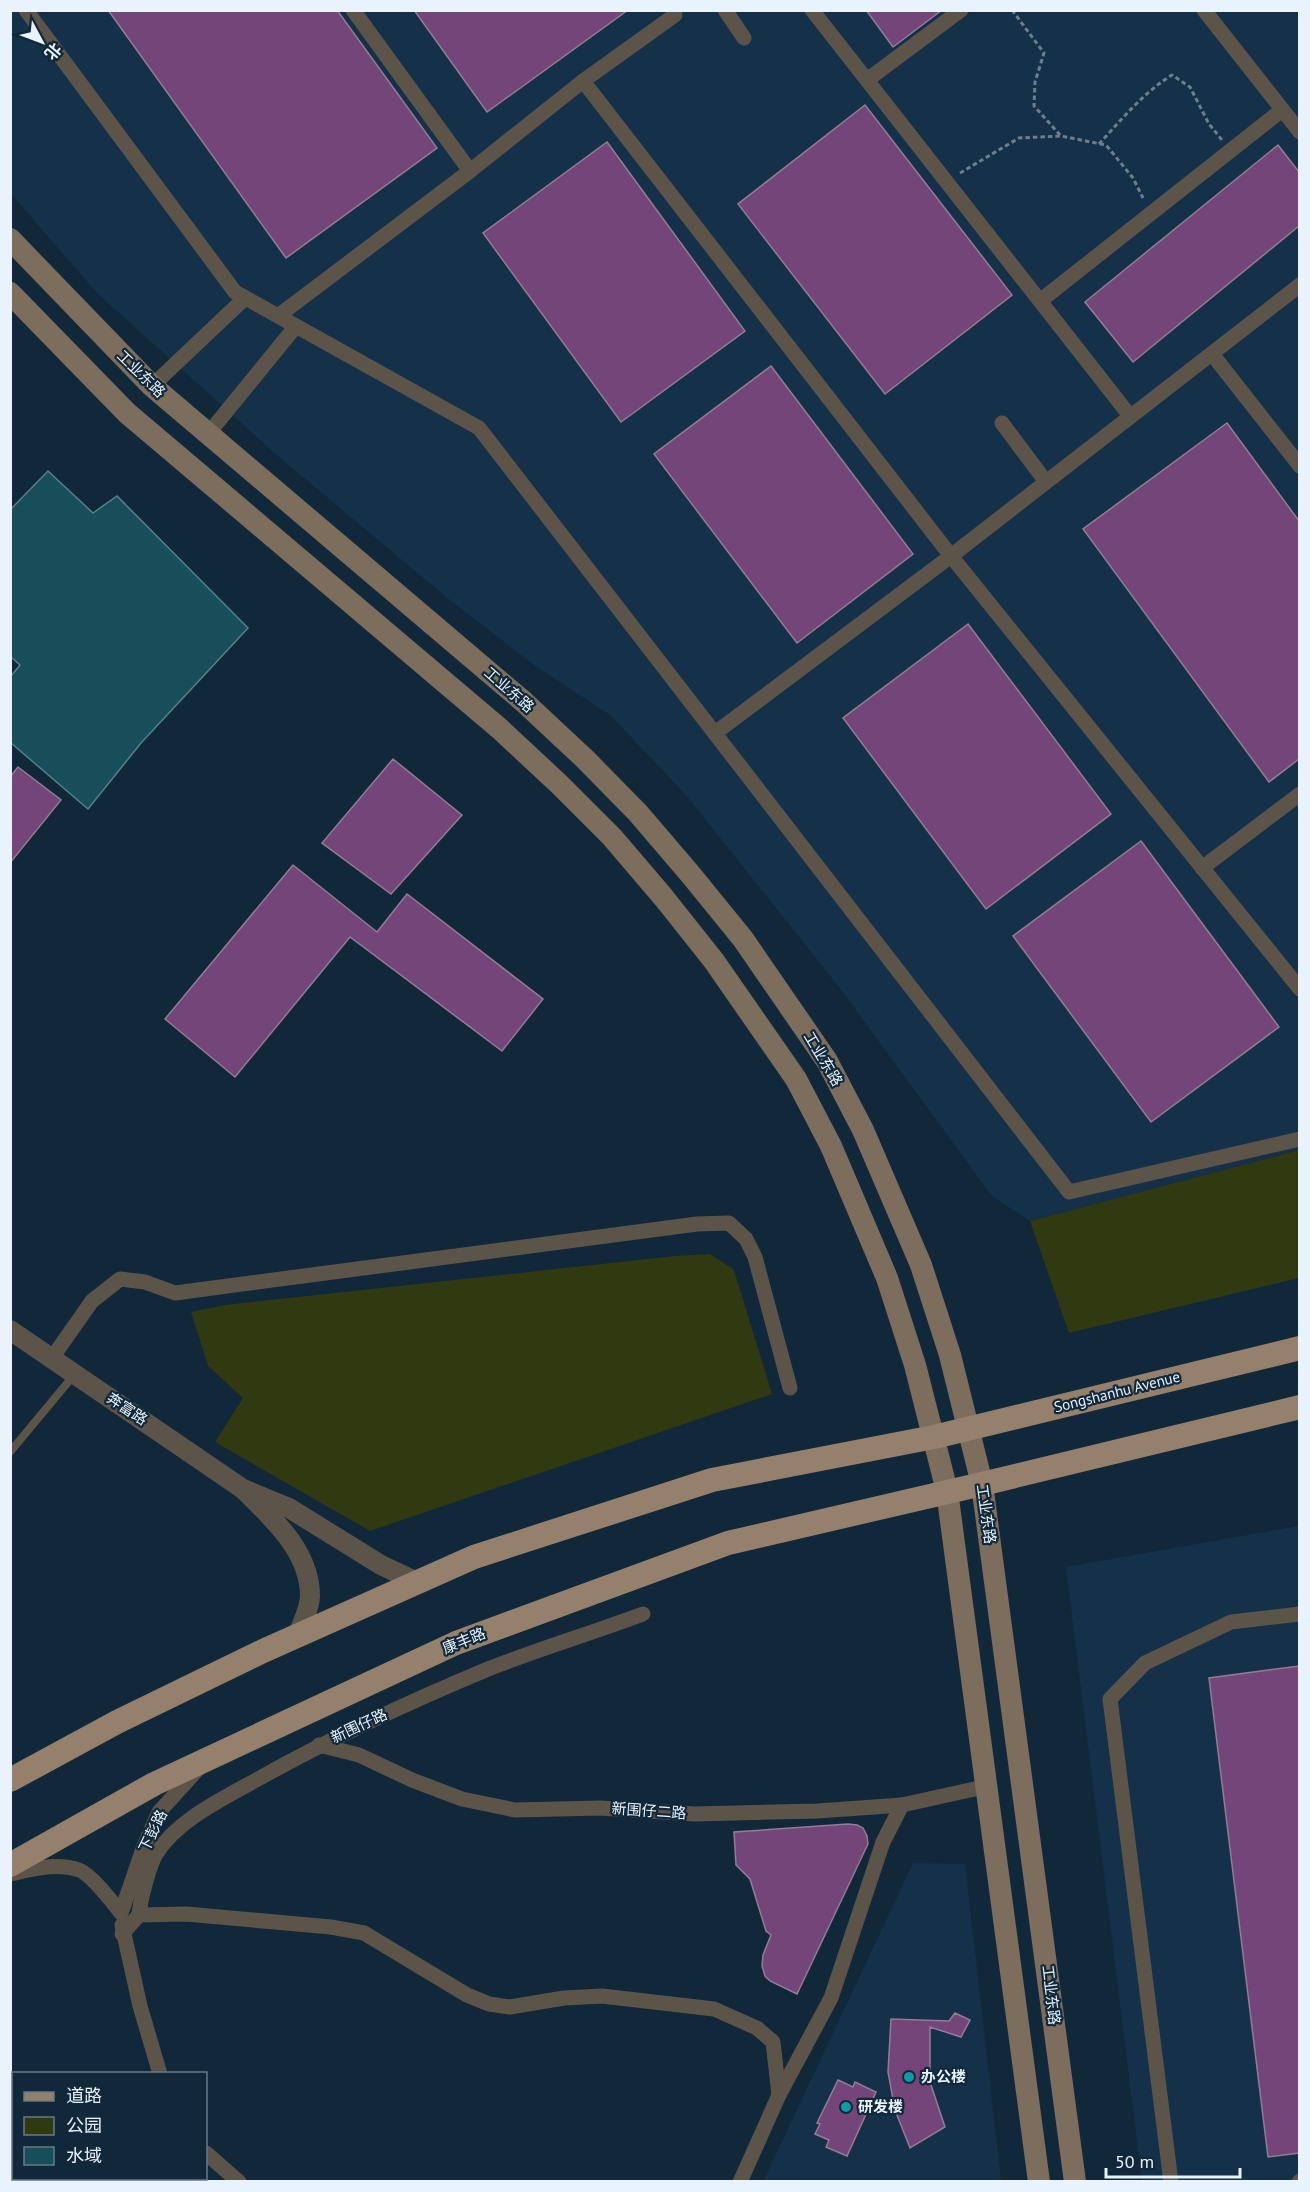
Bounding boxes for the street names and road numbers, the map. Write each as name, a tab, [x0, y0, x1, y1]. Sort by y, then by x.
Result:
street label: 工业东路	[113, 346, 170, 401]
street label: 工业东路	[480, 663, 538, 716]
street label: 工业东路	[800, 1028, 847, 1089]
street label: Songshanhu Avenue	[1052, 1367, 1182, 1416]
street label: 奔富路	[103, 1388, 151, 1429]
street label: 工业东路	[973, 1483, 1000, 1545]
street label: 康丰路	[439, 1623, 488, 1658]
street label: 新围仔路	[328, 1704, 390, 1747]
street label: 新围仔二路	[611, 1798, 687, 1823]
street label: 下彭路	[134, 1806, 171, 1855]
street label: 工业东路	[1038, 1964, 1065, 2026]

